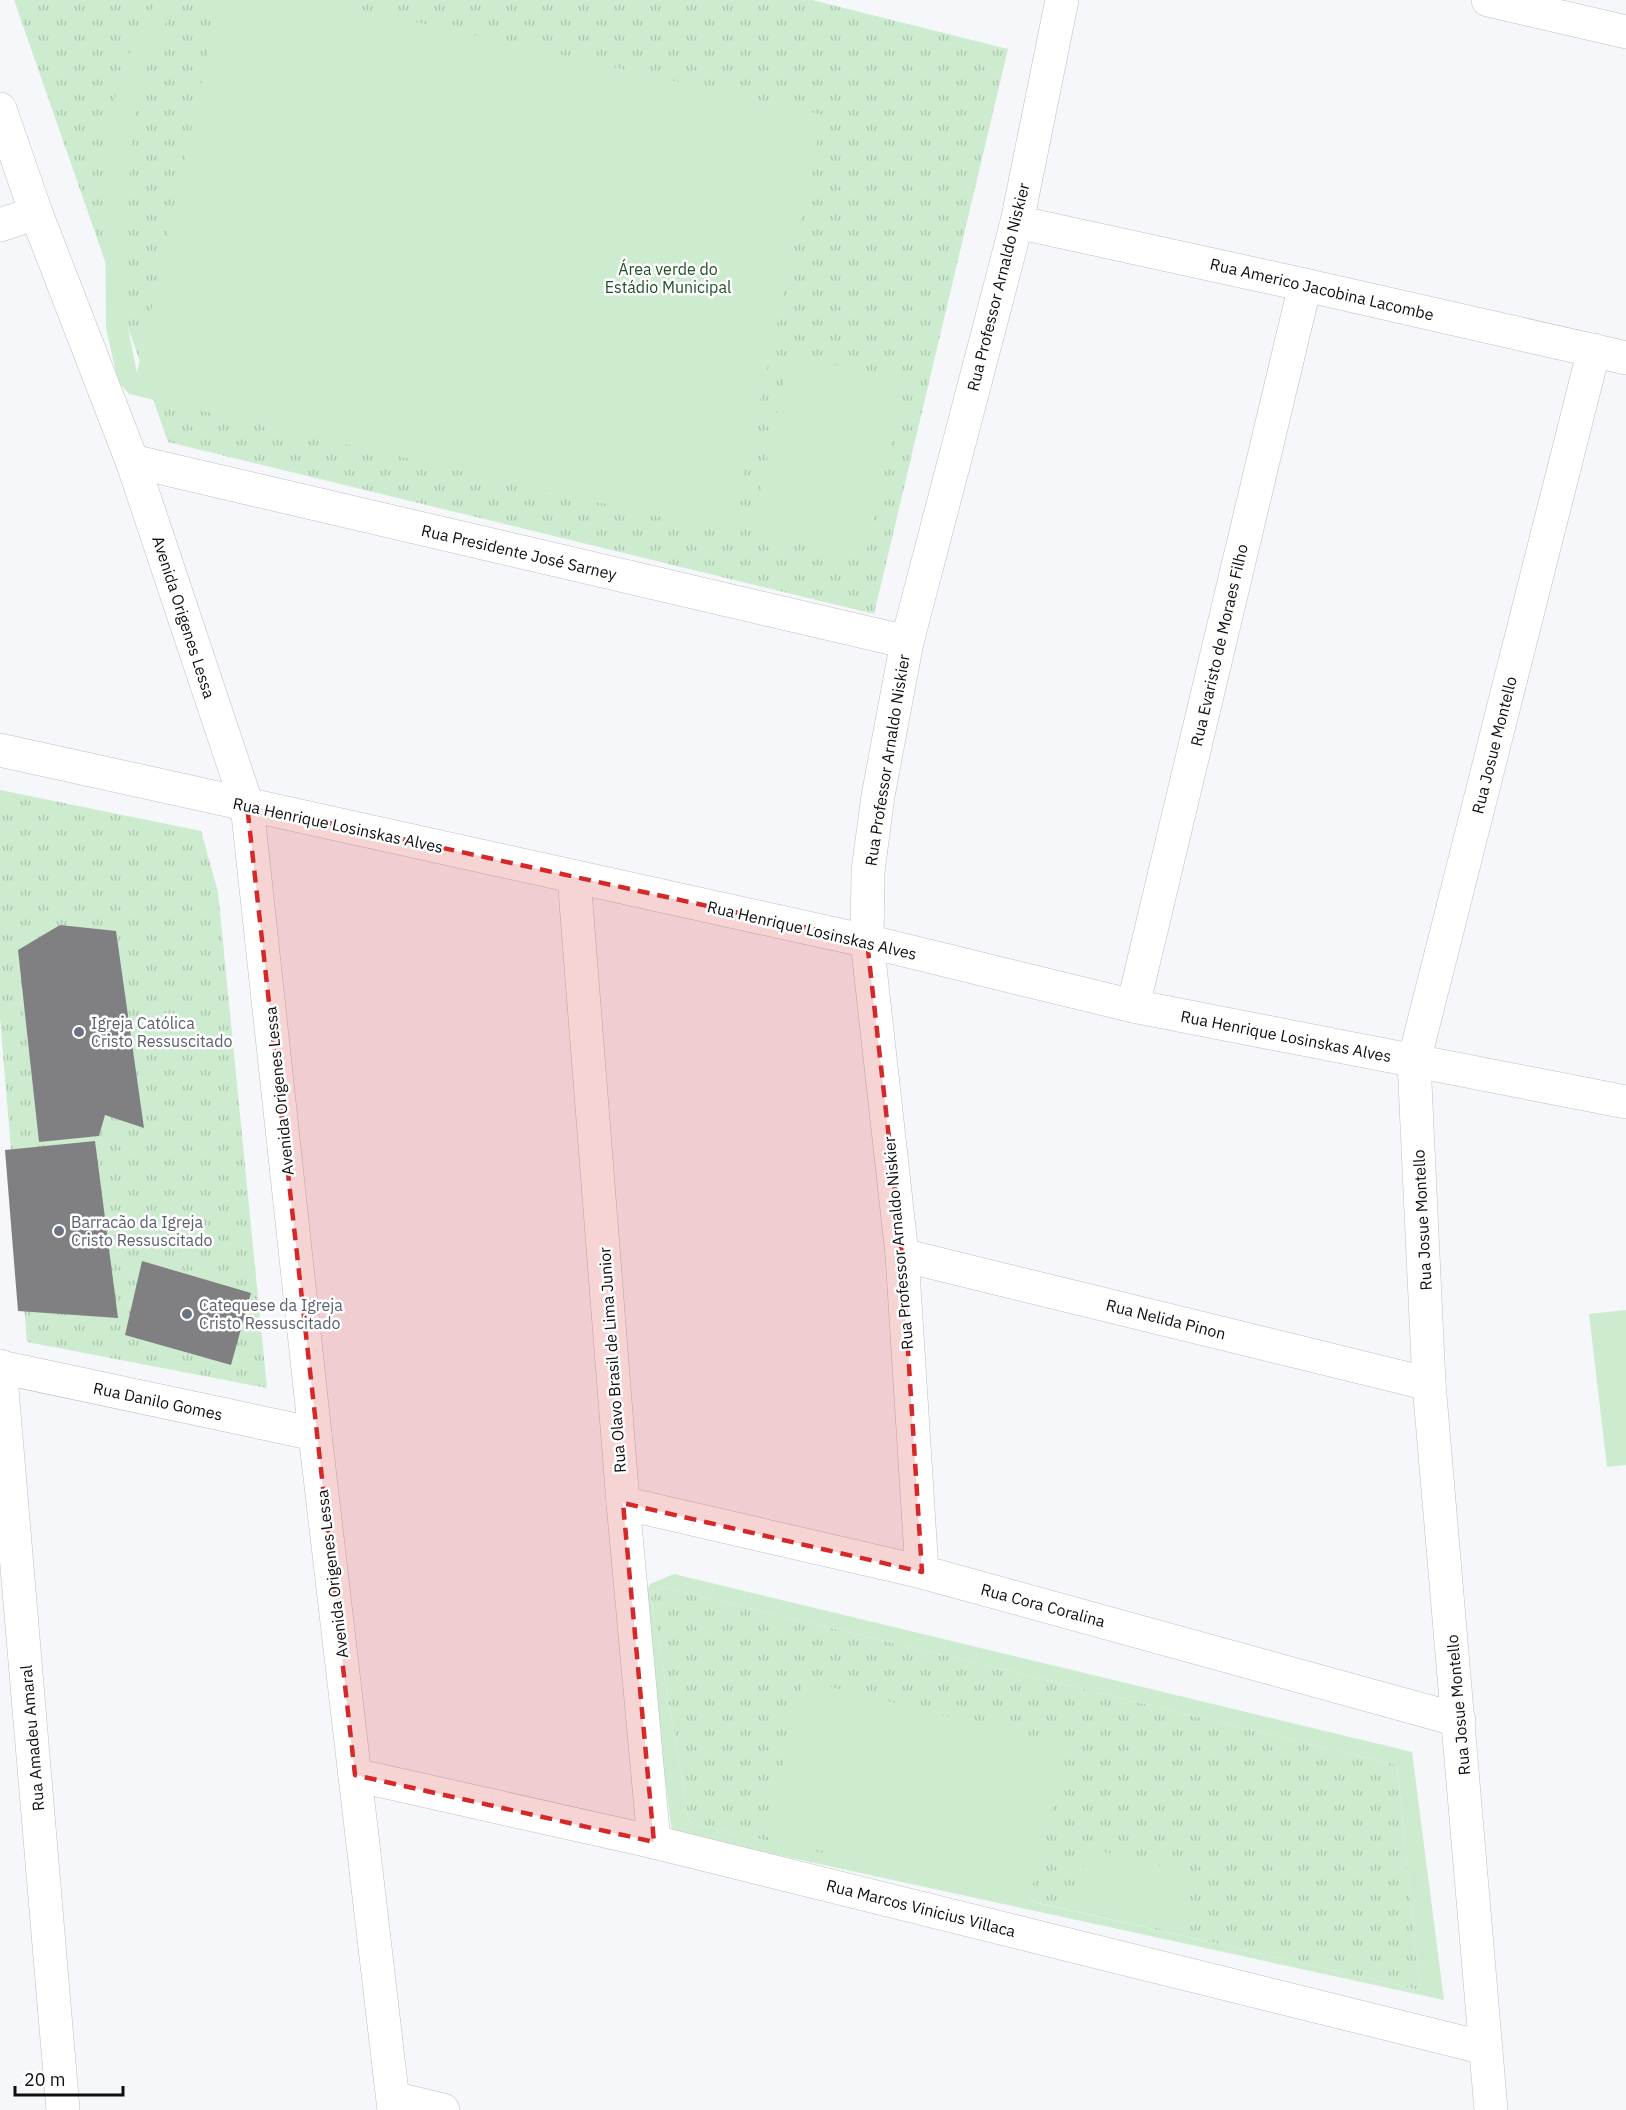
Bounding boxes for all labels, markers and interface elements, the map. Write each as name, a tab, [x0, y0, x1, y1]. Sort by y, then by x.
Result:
street label: Rua Professor Arnaldo Niskier	[962, 181, 1034, 393]
street label: Rua Americo Jacobina Lacombe	[1208, 253, 1436, 325]
park label: Área verde do Estádio Municipal	[605, 258, 731, 297]
street label: Rua Presidente José Sarney	[419, 520, 619, 584]
street label: Avenida Origenes Lessa	[148, 533, 220, 701]
street label: Rua Evaristo de Moraes Filho	[1186, 542, 1252, 748]
street label: Rua Professor Arnaldo Niskier	[860, 653, 914, 867]
street label: Rua Josue Montello	[1467, 674, 1521, 816]
street label: Rua Henrique Losinskas Alves	[231, 793, 445, 857]
street label: Rua Henrique Losinskas Alves	[705, 896, 919, 964]
street label: Avenida Origenes Lessa	[260, 1005, 298, 1176]
street label: Rua Henrique Losinskas Alves	[1179, 1006, 1393, 1066]
place label: Igreja Católica Cristo Ressuscitado	[91, 1013, 232, 1051]
marker: Igreja Católica Cristo Ressuscitado	[72, 1025, 86, 1039]
street label: Rua Professor Arnaldo Niskier	[879, 1135, 917, 1351]
street label: Rua Josue Montello	[1408, 1149, 1436, 1291]
place label: Barracão da Igreja Cristo Ressuscitado	[71, 1212, 212, 1250]
marker: Barracão da Igreja Cristo Ressuscitado	[52, 1224, 66, 1238]
street label: Rua Olavo Brasil de Lima Junior	[594, 1246, 630, 1474]
street label: Rua Nelida Pinon	[1104, 1294, 1228, 1344]
place label: Catequese da Igreja Cristo Ressuscitado	[199, 1295, 343, 1333]
marker: Catequese da Igreja Cristo Ressuscitado	[180, 1307, 194, 1321]
street label: Rua Danilo Gomes	[91, 1378, 225, 1424]
street label: Avenida Origenes Lessa	[312, 1488, 352, 1659]
street label: Rua Cora Coralina	[979, 1579, 1108, 1631]
street label: Rua Josue Montello	[1442, 1634, 1474, 1776]
street label: Rua Amadeu Amaral	[16, 1664, 48, 1812]
street label: Rua Marcos Vinicius Villaca	[824, 1875, 1018, 1941]
scale bar	[15, 2059, 123, 2097]
text: 20 m	[24, 2068, 66, 2091]

